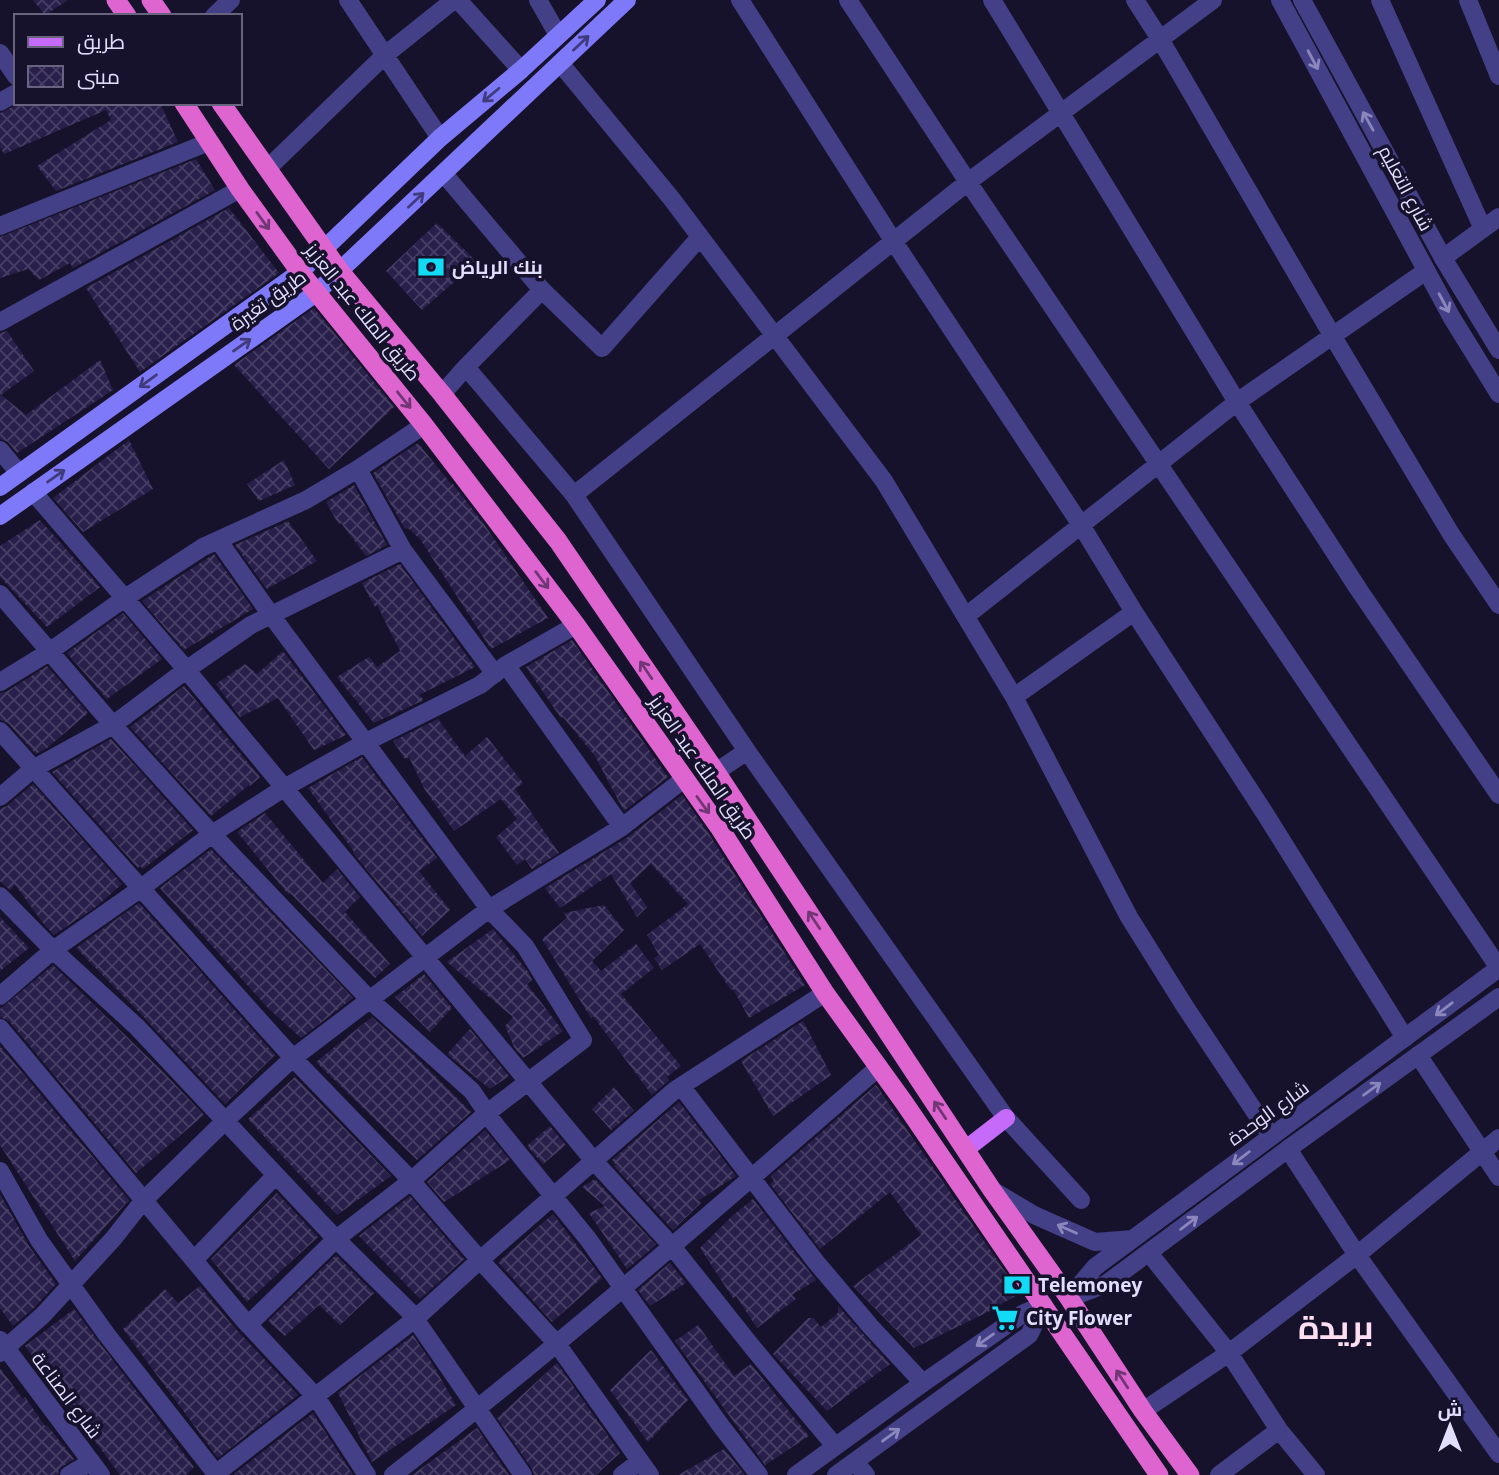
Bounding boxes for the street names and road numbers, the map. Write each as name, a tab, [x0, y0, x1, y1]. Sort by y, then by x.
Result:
street label: شارع التعليم	[1372, 141, 1439, 236]
street label: طريق الملك عبد العزيز	[299, 237, 427, 386]
street label: طريق تغيرة	[225, 264, 311, 336]
street label: طريق الملك عبد العزيز	[643, 689, 762, 844]
street label: شارع الوحدة	[1222, 1075, 1315, 1152]
street label: شارع الصناعة	[25, 1347, 108, 1444]

